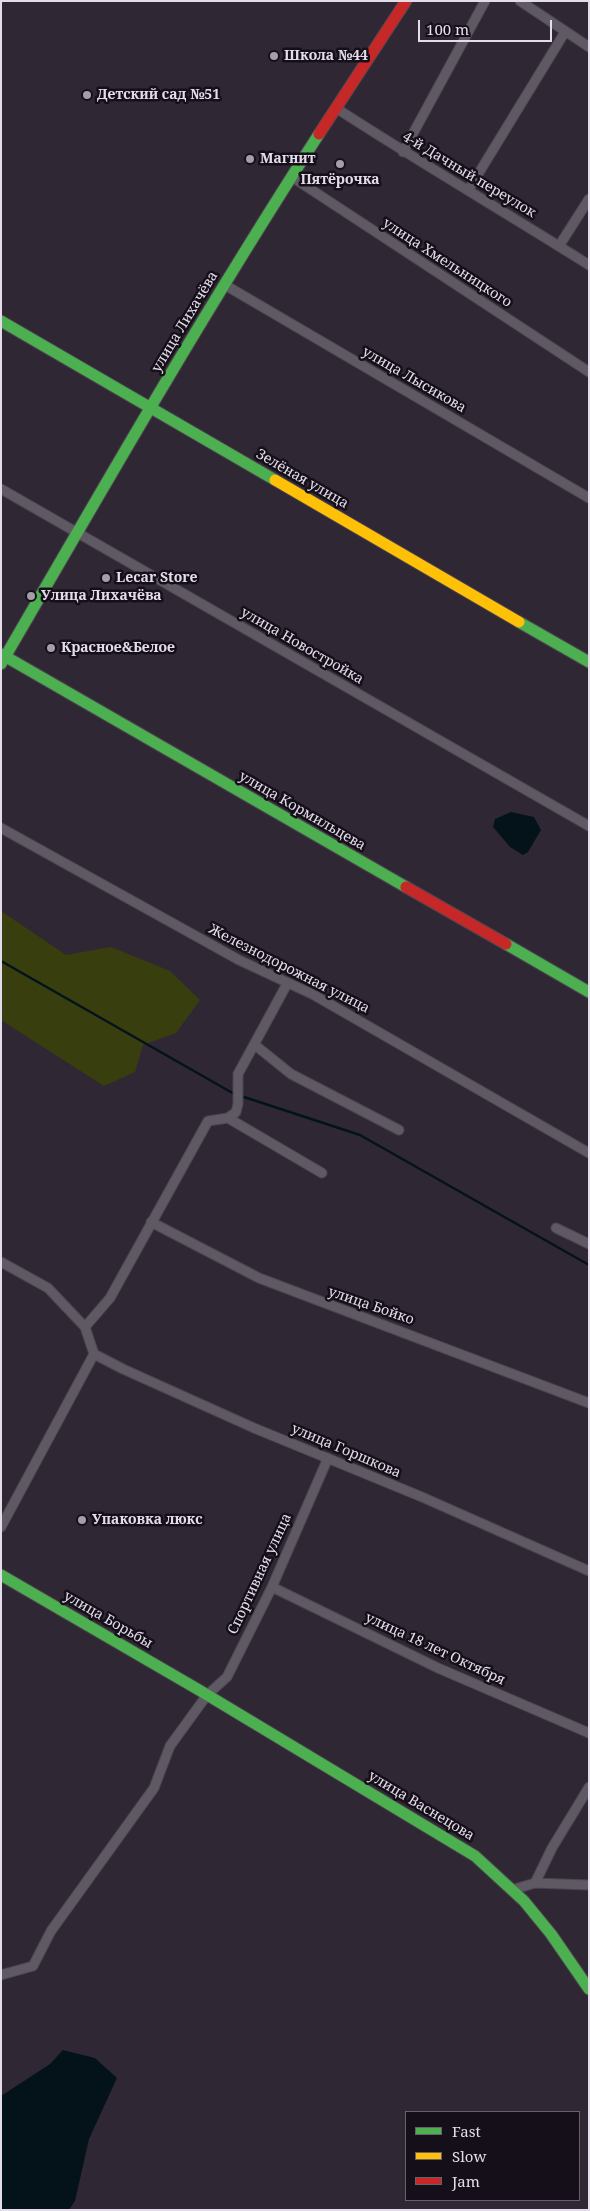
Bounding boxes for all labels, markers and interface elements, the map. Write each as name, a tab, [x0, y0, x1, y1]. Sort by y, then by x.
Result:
scale bar	[420, 10, 554, 42]
text: 100 m	[426, 19, 469, 39]
place label: Школа №44	[284, 48, 368, 64]
marker: Школа №44	[268, 50, 280, 62]
place label: Детский сад №51	[97, 87, 220, 103]
marker: Детский сад №51	[81, 89, 93, 101]
street label: 4-й Дачный переулок	[399, 129, 539, 221]
place label: Магнит	[260, 151, 316, 167]
marker: Магнит	[244, 153, 256, 165]
marker: Пятёрочка	[334, 158, 346, 170]
place label: Пятёрочка	[300, 172, 380, 188]
street label: улица Хмельницкого	[379, 215, 515, 311]
street label: улица Лихачёва	[148, 269, 222, 375]
street label: улица Лысикова	[359, 343, 469, 417]
street label: Зелёная улица	[253, 446, 351, 512]
place label: Lecar Store	[116, 570, 198, 586]
marker: Lecar Store	[100, 572, 112, 584]
place label: Улица Лихачёва	[41, 588, 162, 604]
marker: Улица Лихачёва	[25, 590, 37, 602]
street label: улица Новостройка	[238, 604, 366, 688]
place label: Красное&Белое	[61, 640, 175, 656]
marker: Красное&Белое	[45, 642, 57, 654]
street label: улица Кормильцева	[236, 768, 368, 854]
street label: Железнодорожная улица	[206, 921, 372, 1017]
street label: улица Бойко	[326, 1283, 416, 1329]
street label: улица Горшкова	[289, 1420, 403, 1482]
street label: Спортивная улица	[225, 1511, 295, 1637]
place label: Упаковка люкс	[92, 1512, 202, 1528]
marker: Упаковка люкс	[76, 1514, 88, 1526]
street label: улица Борьбы	[61, 1588, 155, 1652]
street label: улица 18 лет Октября	[362, 1609, 508, 1689]
street label: улица Васнецова	[365, 1768, 477, 1844]
legend	[405, 2111, 580, 2201]
text: Fast	[452, 2121, 481, 2141]
text: Slow	[452, 2146, 486, 2166]
text: Jam	[452, 2171, 480, 2191]

